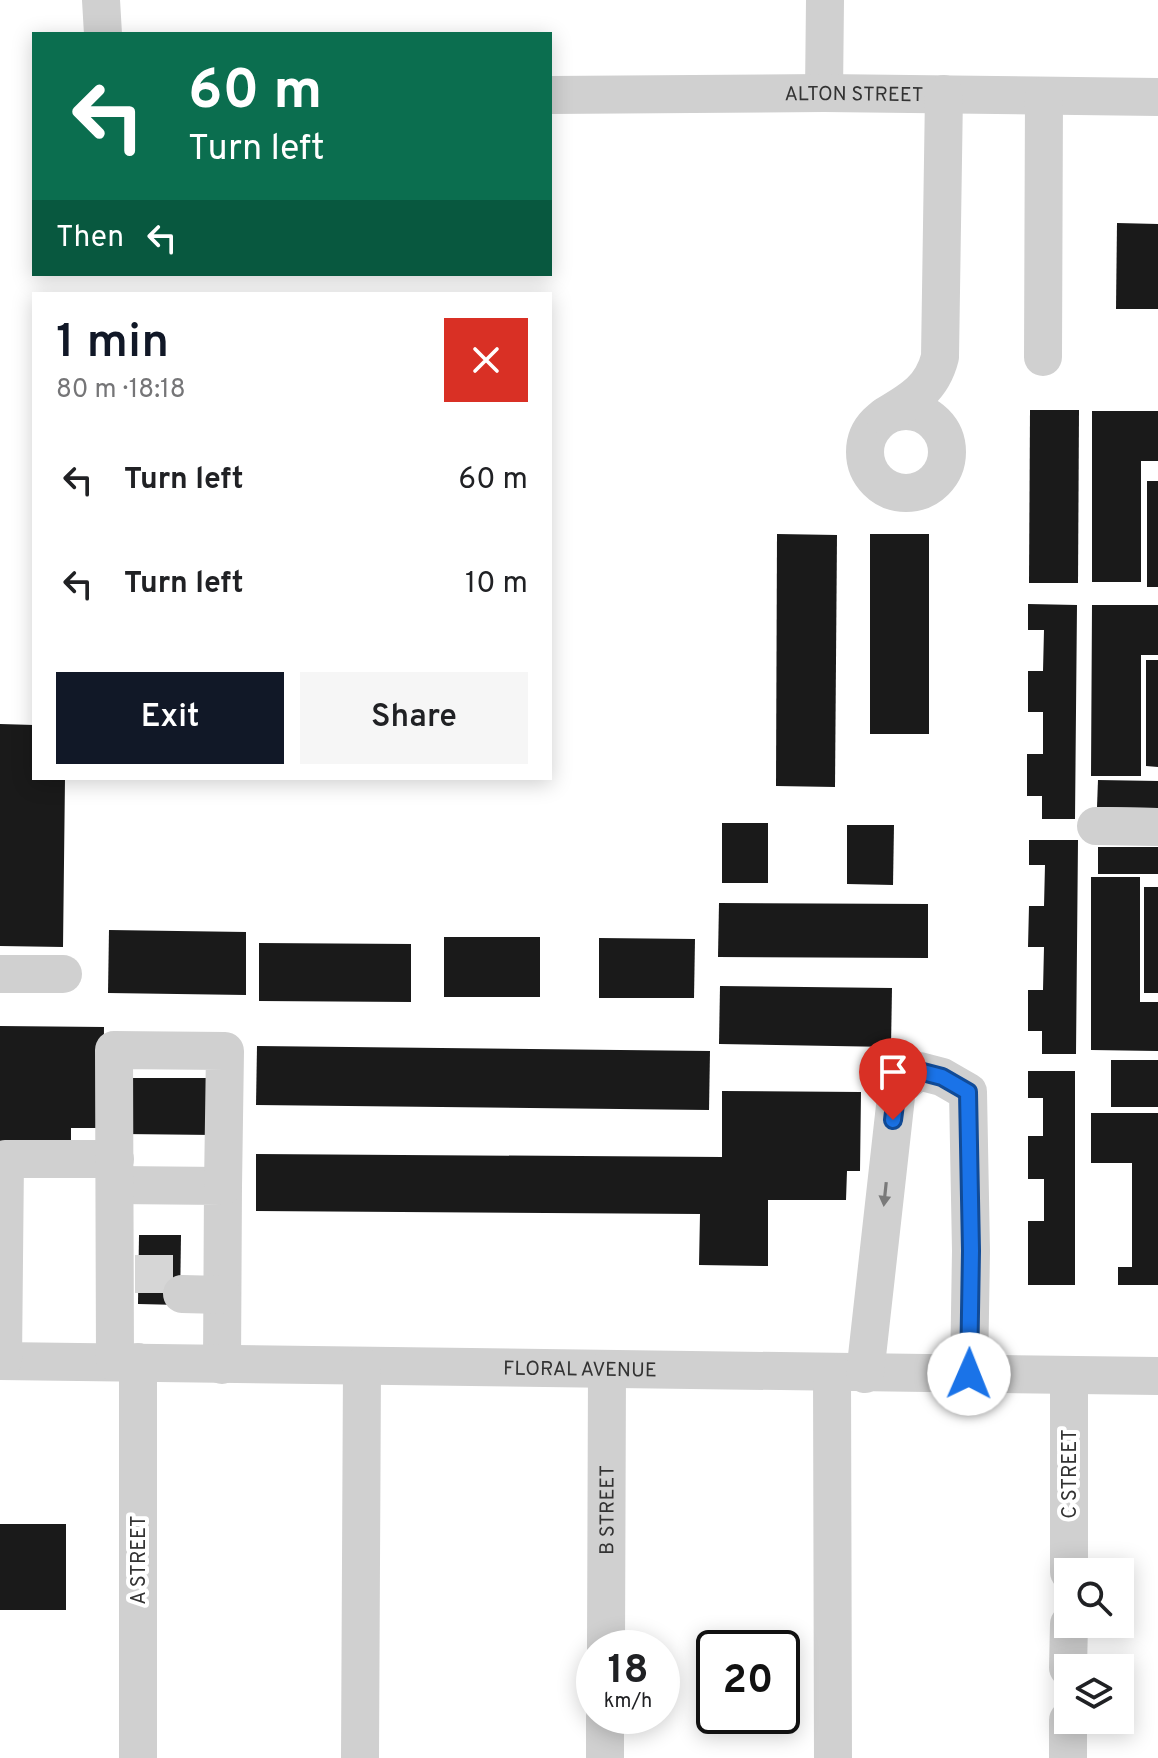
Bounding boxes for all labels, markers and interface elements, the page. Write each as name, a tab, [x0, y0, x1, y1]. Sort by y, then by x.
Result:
text: 60 m	[188, 58, 322, 128]
icon: left	[56, 64, 160, 168]
street label: ALTON STREET	[784, 82, 924, 109]
text: Turn left	[188, 127, 325, 173]
icon: left	[140, 216, 184, 260]
text: Then	[56, 220, 124, 257]
text: 1 min	[56, 314, 169, 374]
button: close	[444, 318, 528, 402]
text: 80 m · 18:18	[56, 374, 186, 407]
icon: left	[56, 458, 100, 502]
text: Turn left	[124, 462, 244, 499]
text: 60 m	[458, 462, 528, 499]
icon: left	[56, 562, 100, 606]
text: Turn left	[124, 566, 244, 603]
text: 10 m	[465, 566, 528, 603]
button: Exit	[56, 672, 284, 764]
button: Share	[300, 672, 528, 764]
pin	[859, 1038, 927, 1120]
icon: arrive	[871, 1050, 915, 1094]
one-way arrow	[879, 1182, 892, 1207]
position arrow	[927, 1332, 1011, 1416]
street label: FLORAL AVENUE	[503, 1357, 657, 1385]
street label: C STREET	[1058, 1429, 1084, 1519]
street label: B STREET	[595, 1465, 622, 1555]
street label: A STREET	[127, 1515, 153, 1605]
map controls	[1054, 1558, 1134, 1734]
button: search	[1054, 1558, 1134, 1638]
speed limit sign: 20	[696, 1630, 800, 1734]
text: 18	[607, 1647, 649, 1697]
button: layers	[1054, 1654, 1134, 1734]
text: km/h	[604, 1689, 652, 1715]

